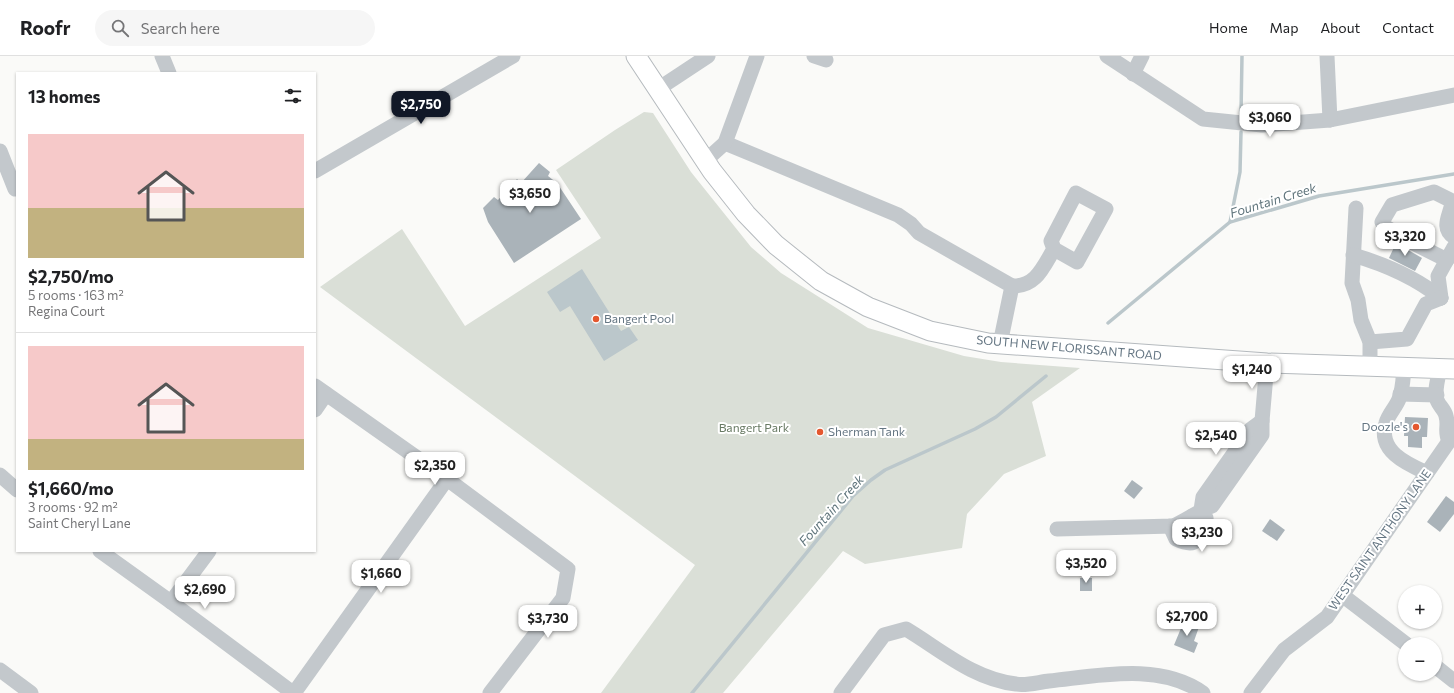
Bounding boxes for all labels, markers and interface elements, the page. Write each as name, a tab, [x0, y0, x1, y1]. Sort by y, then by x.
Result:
search box	[95, 10, 375, 46]
text: Roofr	[20, 16, 71, 39]
icon: search	[109, 17, 131, 39]
text: Search here	[141, 19, 220, 37]
text: Home	[1209, 19, 1248, 36]
text: Map	[1270, 19, 1298, 36]
text: About	[1320, 19, 1360, 36]
text: Contact	[1382, 19, 1434, 36]
icon: filters	[282, 85, 304, 107]
text: 13 homes	[28, 86, 101, 107]
pin: $2,750	[388, 91, 454, 125]
text: $2,750	[400, 96, 442, 112]
pin: $3,060	[1237, 104, 1303, 138]
text: $3,060	[1248, 109, 1292, 125]
icon: home	[130, 160, 202, 232]
water label: Fountain Creek	[1228, 179, 1319, 221]
pin: $3,650	[497, 180, 563, 214]
text: $3,650	[509, 185, 551, 201]
pin: $3,320	[1372, 223, 1438, 257]
text: $3,320	[1384, 228, 1426, 244]
text: $2,750/mo	[28, 266, 114, 287]
text: 5 rooms · 163 m²	[28, 287, 124, 303]
text: Regina Court	[28, 303, 105, 319]
place label: Bangert Pool	[604, 311, 674, 325]
marker: Bangert Pool	[591, 314, 601, 324]
street label: SOUTH NEW FLORISSANT ROAD	[976, 332, 1162, 362]
pin: $1,240	[1219, 356, 1285, 390]
text: $1,240	[1232, 361, 1272, 377]
icon: home	[130, 372, 202, 444]
place label: Doozle's	[1362, 419, 1408, 433]
park label: Bangert Park	[719, 420, 790, 434]
pin: $2,540	[1183, 422, 1249, 456]
marker: Doozle's	[1411, 422, 1421, 432]
place label: Sherman Tank	[828, 424, 906, 438]
marker: Sherman Tank	[815, 427, 825, 437]
text: $2,540	[1195, 427, 1237, 443]
pin: $2,350	[402, 452, 468, 486]
text: $2,350	[414, 457, 456, 473]
street label: WEST SAINT ANTHONY LANE	[1325, 466, 1433, 612]
water label: Fountain Creek	[795, 471, 868, 549]
text: $1,660/mo	[28, 478, 114, 499]
text: 3 rooms · 92 m²	[28, 499, 118, 515]
text: Saint Cheryl Lane	[28, 515, 131, 531]
pin: $3,230	[1169, 519, 1235, 553]
text: $3,230	[1181, 524, 1223, 540]
pin: $3,520	[1053, 550, 1119, 584]
text: $3,520	[1065, 555, 1107, 571]
pin: $1,660	[348, 560, 414, 594]
text: $1,660	[360, 565, 402, 581]
pin: $2,690	[172, 576, 238, 610]
text: $2,690	[184, 581, 226, 597]
map controls	[1398, 585, 1442, 681]
button: +	[1398, 585, 1442, 629]
pin: $2,700	[1154, 603, 1220, 637]
pin: $3,730	[515, 605, 581, 639]
text: $2,700	[1166, 608, 1208, 624]
text: $3,730	[527, 610, 569, 626]
button: −	[1398, 637, 1442, 681]

